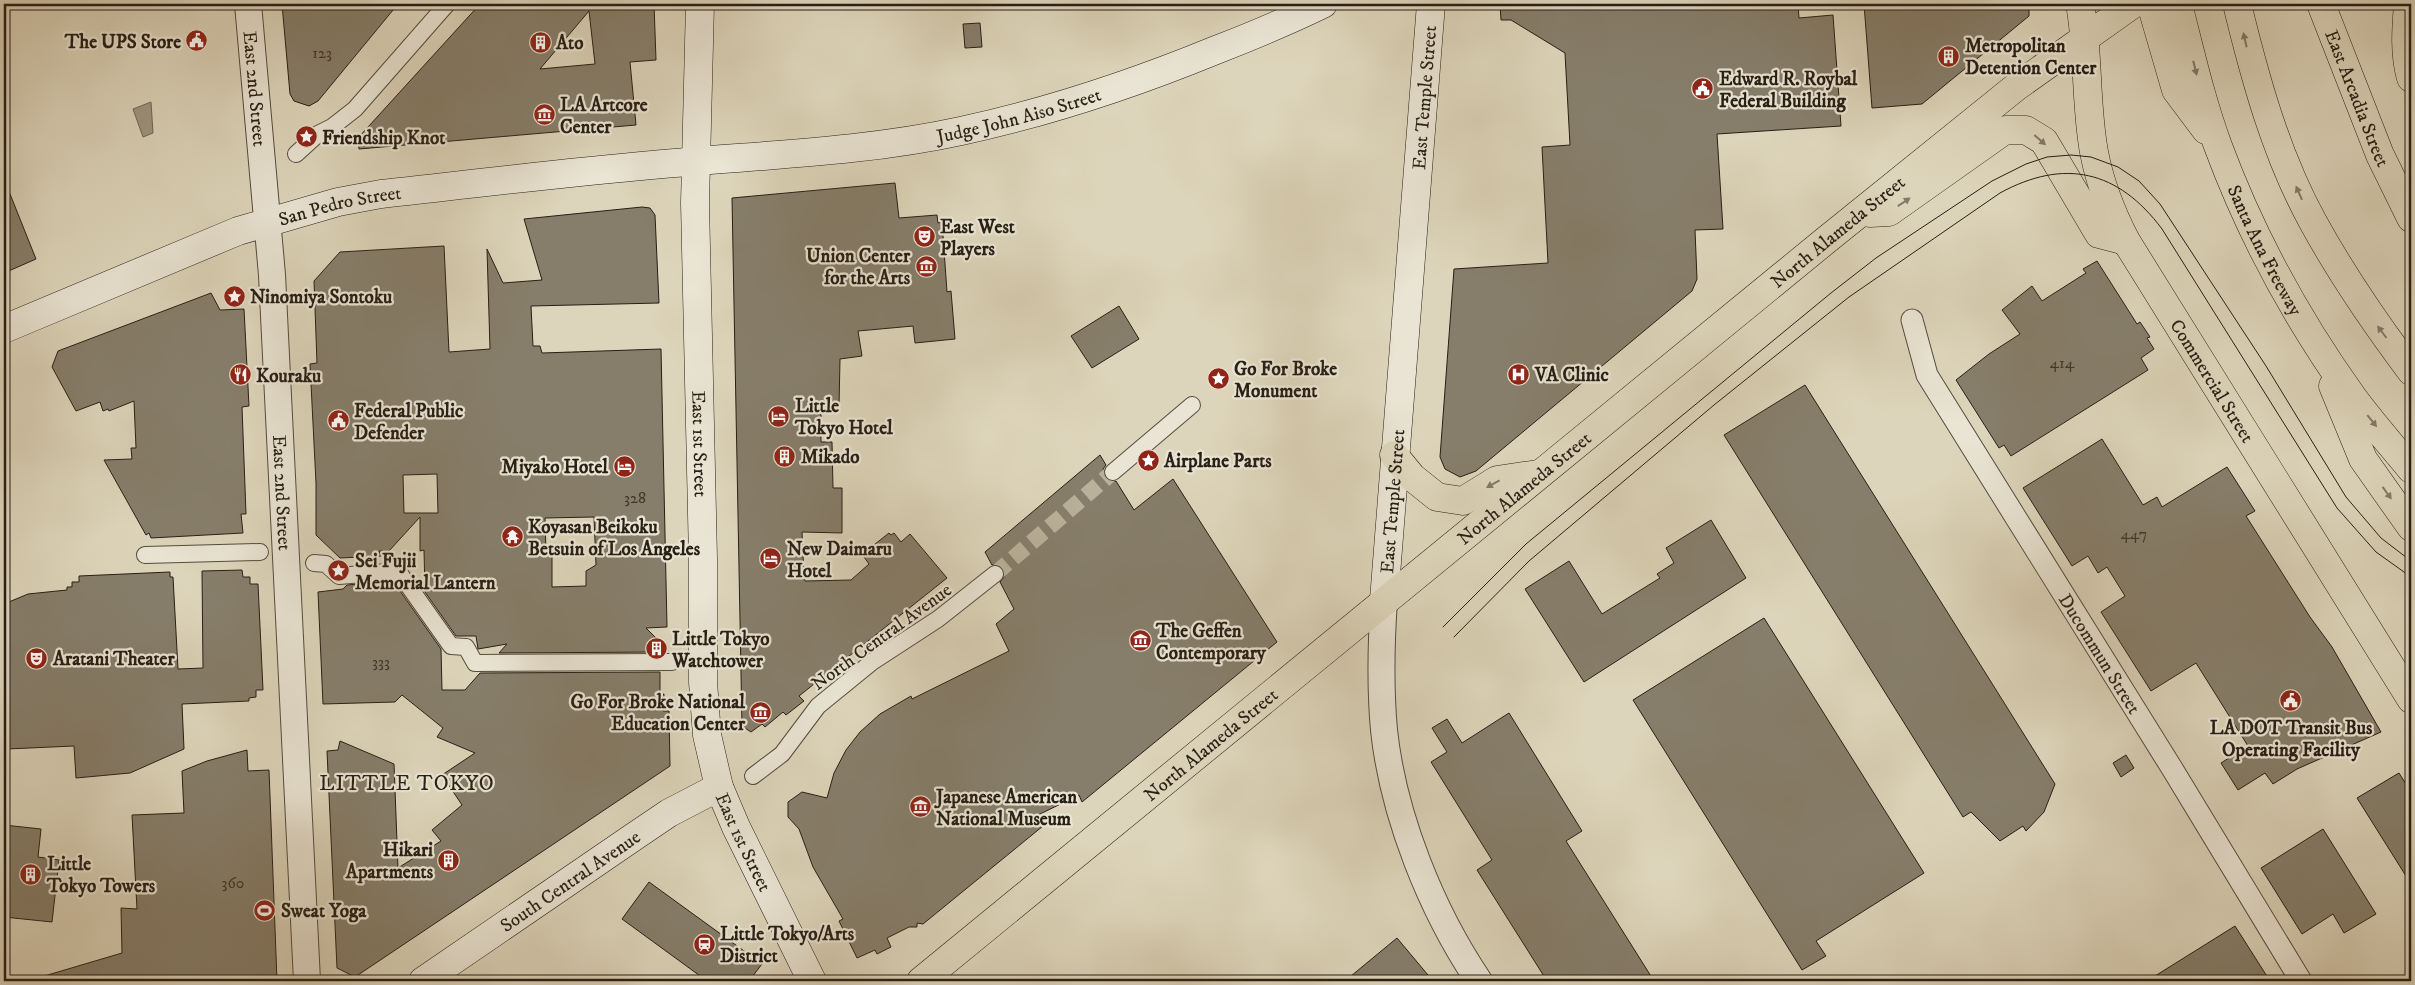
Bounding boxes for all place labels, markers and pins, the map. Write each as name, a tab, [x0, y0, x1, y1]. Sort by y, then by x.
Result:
public building icon: The UPS Store	[185, 29, 209, 53]
building icon: Ato	[528, 30, 552, 54]
place label: The UPS Store	[64, 31, 181, 54]
place label: Ato	[555, 32, 583, 55]
place label: Metropolitan Detention Center	[1965, 35, 2097, 80]
building icon: Metropolitan Detention Center	[1937, 44, 1961, 68]
place label: Edward R. Roybal Federal Building	[1719, 68, 1858, 113]
public building icon: Edward R. Roybal Federal Building	[1691, 77, 1715, 101]
place label: LA Artcore Center	[560, 94, 648, 139]
museum icon: LA Artcore Center	[532, 103, 556, 127]
place icon: Friendship Knot	[294, 125, 318, 149]
place label: Friendship Knot	[322, 127, 446, 150]
place label: East West Players	[940, 216, 1016, 261]
theatre icon: East West Players	[912, 225, 936, 249]
place label: Union Center for the Arts	[806, 245, 911, 290]
museum icon: Union Center for the Arts	[914, 254, 938, 278]
place icon: Ninomiya Sontoku	[222, 284, 246, 308]
place label: Ninomiya Sontoku	[250, 286, 392, 309]
place label: Go For Broke Monument	[1234, 358, 1337, 403]
hospital icon: VA Clinic	[1507, 362, 1531, 386]
restaurant icon: Kouraku	[228, 363, 252, 387]
place label: VA Clinic	[1534, 364, 1609, 387]
place label: Kouraku	[256, 365, 321, 388]
place icon: Go For Broke Monument	[1206, 367, 1230, 391]
place label: Little Tokyo Hotel	[794, 395, 893, 440]
place label: Federal Public Defender	[354, 400, 463, 445]
hotel icon: Little Tokyo Hotel	[767, 404, 791, 428]
public building icon: Federal Public Defender	[326, 409, 350, 433]
building icon: Mikado	[773, 444, 797, 468]
place label: Mikado	[801, 446, 859, 469]
place icon: Airplane Parts	[1136, 448, 1160, 472]
place label: Airplane Parts	[1163, 450, 1272, 473]
hotel icon: Miyako Hotel	[612, 454, 636, 478]
place label: Miyako Hotel	[502, 456, 608, 479]
place label: Koyasan Beikoku Betsuin of Los Angeles	[528, 516, 701, 561]
temple icon: Koyasan Beikoku Betsuin of Los Angeles	[500, 525, 524, 549]
place label: New Daimaru Hotel	[787, 538, 892, 583]
hotel icon: New Daimaru Hotel	[759, 547, 783, 571]
place label: Sei Fujii Memorial Lantern	[355, 550, 497, 595]
place icon: Sei Fujii Memorial Lantern	[327, 559, 351, 583]
place label: The Geffen Contemporary	[1155, 620, 1267, 665]
place label: Little Tokyo Watchtower	[671, 628, 769, 673]
museum icon: The Geffen Contemporary	[1128, 629, 1152, 653]
building icon: Little Tokyo Watchtower	[644, 637, 668, 661]
theatre icon: Aratani Theater	[25, 646, 49, 670]
place label: Aratani Theater	[52, 648, 175, 671]
public building icon: LA DOT Transit Bus Operating Facility	[2279, 689, 2303, 713]
place label: Go For Broke National Education Center	[571, 691, 746, 736]
museum icon: Go For Broke National Education Center	[749, 700, 773, 724]
place label: LA DOT Transit Bus Operating Facility	[2210, 717, 2373, 762]
place label: Japanese American National Museum	[934, 786, 1078, 831]
museum icon: Japanese American National Museum	[908, 795, 932, 819]
place label: Hikari Apartments	[345, 839, 434, 884]
building icon: Hikari Apartments	[437, 848, 461, 872]
place label: Little Tokyo Towers	[46, 853, 156, 898]
building icon: Little Tokyo Towers	[19, 862, 43, 886]
sports icon: Sweat Yoga	[253, 898, 277, 922]
place label: Sweat Yoga	[281, 900, 367, 923]
place label: Little Tokyo/Arts District	[720, 923, 855, 968]
station icon: Little Tokyo/Arts District	[692, 932, 716, 956]

